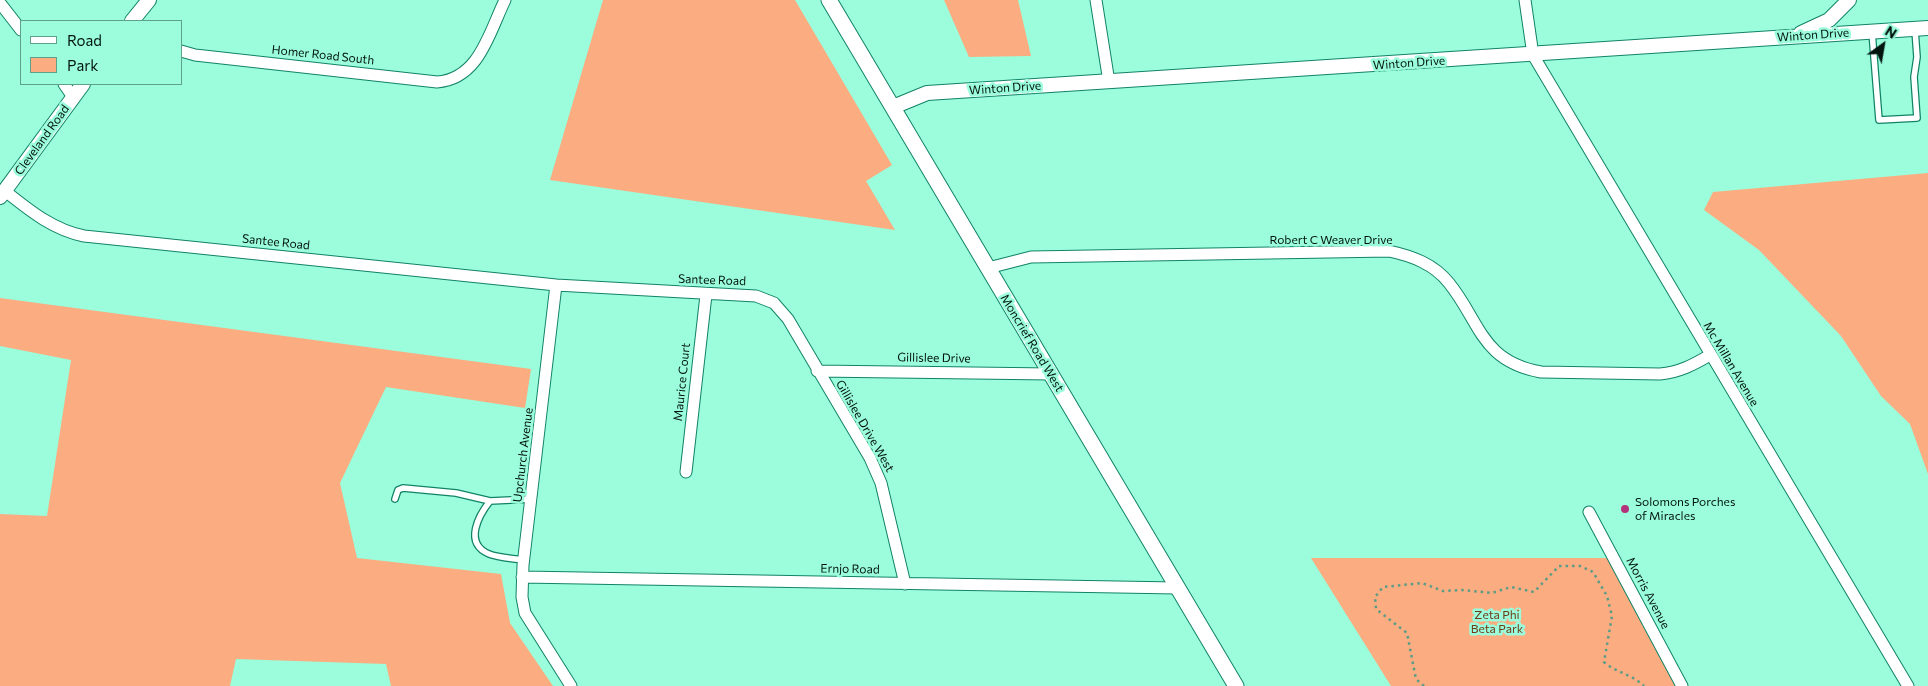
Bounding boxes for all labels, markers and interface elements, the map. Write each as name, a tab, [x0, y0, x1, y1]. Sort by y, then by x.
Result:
legend	[20, 20, 182, 85]
north arrow	[1858, 20, 1908, 70]
text: N	[1882, 22, 1900, 42]
street label: Winton Drive	[1776, 25, 1850, 45]
text: Road	[67, 31, 102, 49]
street label: Homer Road South	[271, 42, 375, 68]
street label: Winton Drive	[1372, 53, 1446, 73]
text: Park	[67, 56, 98, 74]
street label: Winton Drive	[968, 78, 1042, 98]
street label: Cleveland Road	[12, 102, 72, 178]
street label: Santee Road	[241, 231, 311, 253]
street label: Robert C Weaver Drive	[1270, 233, 1392, 247]
street label: Santee Road	[678, 272, 746, 288]
street label: Moncrief Road West	[997, 292, 1067, 394]
street label: Mc Millan Avenue	[1700, 319, 1762, 409]
street label: Maurice Court	[671, 342, 693, 422]
street label: Gillislee Drive	[897, 350, 971, 366]
street label: Gillislee Drive West	[833, 377, 897, 475]
street label: Upchurch Avenue	[510, 407, 536, 503]
place label: Solomons Porches of Miracles	[1635, 495, 1735, 523]
marker: Solomons Porches of Miracles	[1619, 503, 1631, 515]
street label: Morris Avenue	[1623, 555, 1673, 631]
street label: Ernjo Road	[820, 561, 880, 577]
park label: Zeta Phi Beta Park	[1471, 608, 1523, 636]

